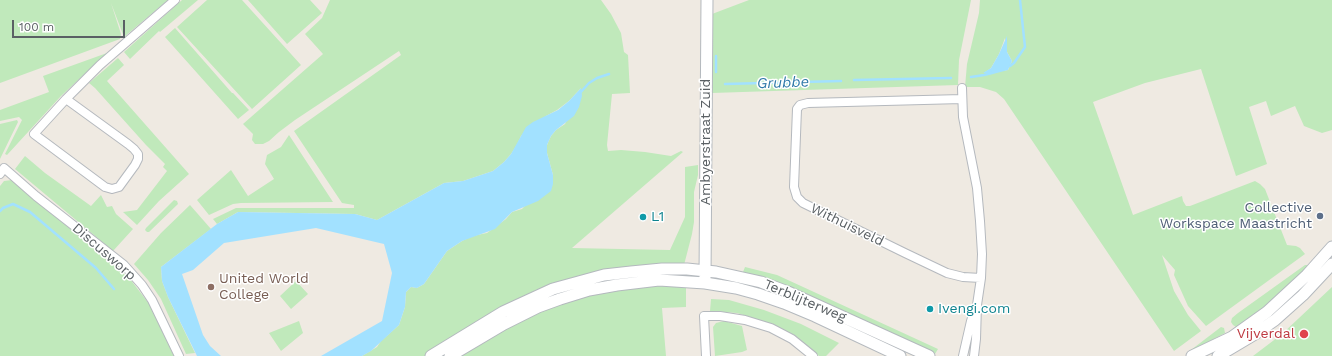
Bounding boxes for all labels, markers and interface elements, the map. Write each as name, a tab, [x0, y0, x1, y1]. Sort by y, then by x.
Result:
scale bar	[14, 12, 127, 38]
text: 100 m	[19, 20, 54, 34]
water label: Grubbe	[756, 73, 810, 93]
street label: Ambyerstraat Zuid	[698, 79, 714, 205]
street label: Withuisveld	[808, 200, 886, 250]
place label: Collective Workspace Maastricht	[1160, 200, 1312, 232]
place label: L1	[651, 209, 664, 225]
marker: Collective Workspace Maastricht	[1315, 211, 1325, 221]
marker: L1	[638, 212, 648, 222]
street label: Discusworp	[69, 220, 139, 284]
place label: United World College	[219, 271, 309, 304]
street label: Terblijterweg	[761, 276, 849, 326]
marker: United World College	[206, 282, 216, 292]
place label: Ivengi.com	[938, 301, 1010, 317]
marker: Ivengi.com	[925, 304, 935, 314]
place label: Vijverdal	[1237, 326, 1295, 342]
marker: Vijverdal	[1298, 328, 1310, 340]

